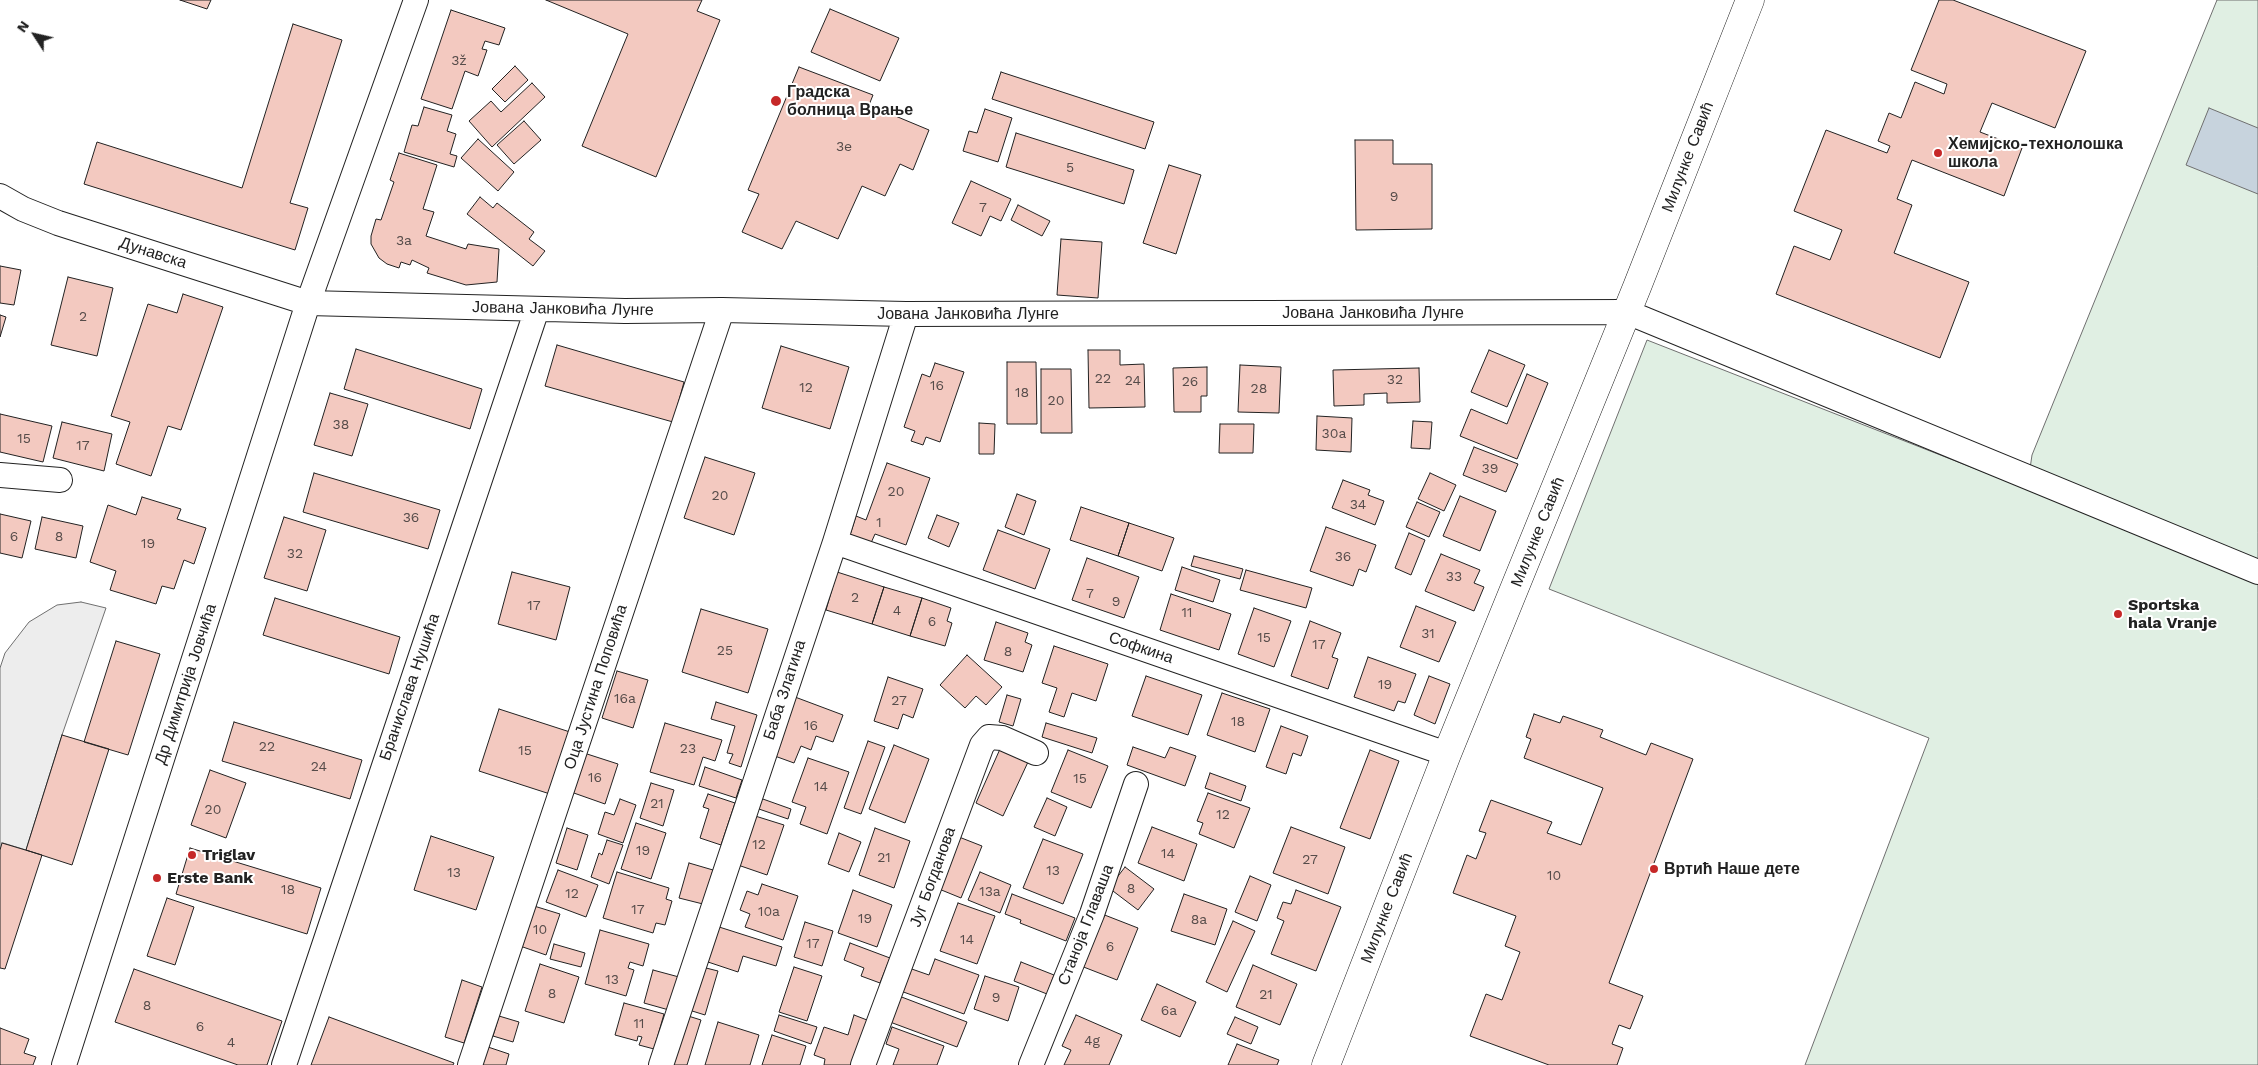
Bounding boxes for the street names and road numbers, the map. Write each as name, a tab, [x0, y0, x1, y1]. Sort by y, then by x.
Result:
street label: Милунке Савић	[1658, 99, 1718, 215]
street label: Дунавска	[117, 233, 189, 273]
street label: Јована Јанковића Лунге	[472, 298, 654, 320]
street label: Јована Јанковића Лунге	[1282, 303, 1464, 323]
street label: Јована Јанковића Лунге	[877, 304, 1059, 324]
street label: Милунке Савић	[1507, 474, 1569, 590]
street label: Др Димитрија Јовчића	[151, 601, 221, 767]
street label: Оца Јустина Поповића	[560, 602, 632, 772]
street label: Бранислава Нушића	[376, 611, 444, 763]
street label: Софкина	[1106, 628, 1176, 668]
street label: Баба Златина	[760, 638, 810, 742]
street label: Југ Богданова	[906, 824, 960, 930]
street label: Милунке Савић	[1357, 850, 1417, 966]
street label: Станоја Главаша	[1054, 862, 1118, 988]

